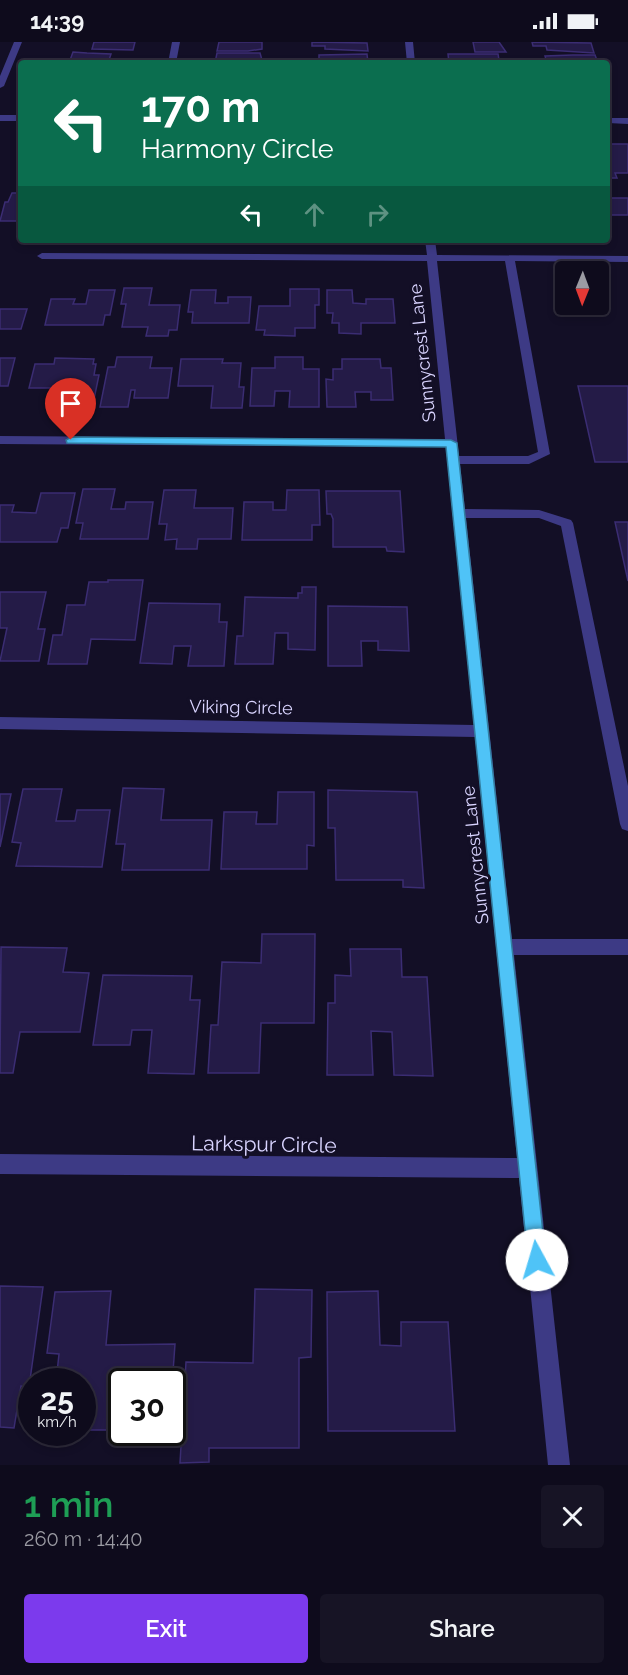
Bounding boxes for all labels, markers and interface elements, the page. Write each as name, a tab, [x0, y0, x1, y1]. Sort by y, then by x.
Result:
text: 14:39	[30, 8, 84, 34]
text: 170 m	[141, 83, 260, 132]
icon: left	[42, 84, 120, 162]
text: Harmony Circle	[141, 133, 334, 164]
icon: left	[235, 198, 268, 231]
icon: ahead	[298, 198, 331, 231]
icon: right	[361, 198, 394, 231]
north arrow	[555, 261, 609, 315]
map controls	[555, 261, 609, 315]
street label: Sunnycrest Lane	[404, 282, 440, 423]
pin	[45, 378, 96, 440]
icon: arrive	[54, 387, 87, 420]
street label: Viking Circle	[189, 696, 293, 718]
street label: Sunnycrest Lane	[457, 784, 493, 925]
street label: Larkspur Circle	[191, 1130, 337, 1158]
position arrow	[505, 1228, 569, 1292]
speed limit sign: 30	[108, 1368, 186, 1446]
text: 25	[40, 1382, 74, 1417]
text: km/h	[37, 1413, 77, 1431]
text: 1 min	[24, 1483, 113, 1525]
button: close	[541, 1485, 604, 1548]
text: 260 m · 14:40	[24, 1527, 143, 1551]
button: Exit	[24, 1594, 308, 1663]
button: Share	[320, 1594, 604, 1663]

